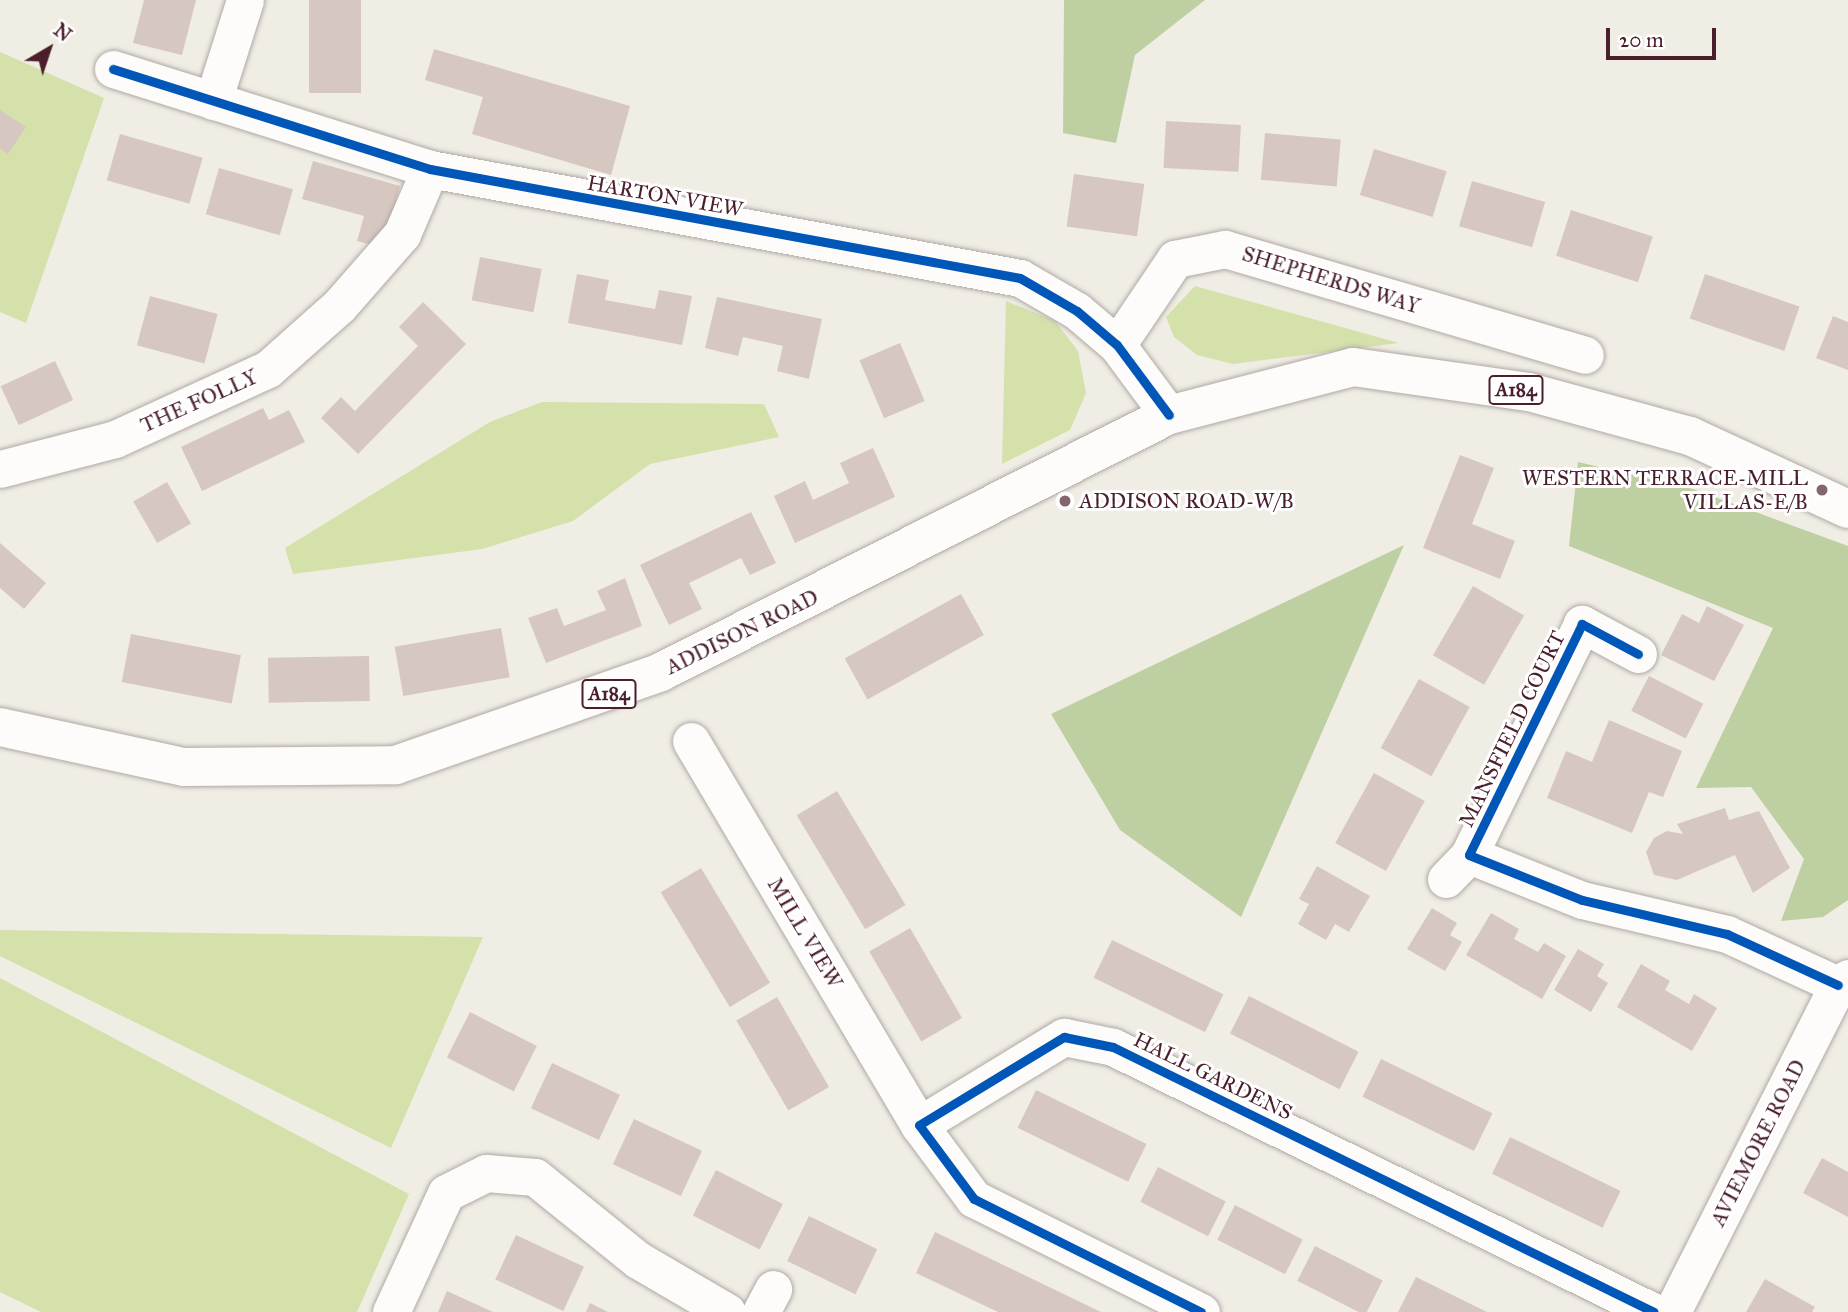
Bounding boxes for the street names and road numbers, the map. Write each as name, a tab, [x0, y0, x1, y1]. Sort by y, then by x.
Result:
street label: HARTON VIEW	[585, 170, 745, 222]
street label: SHEPHERDS WAY	[1239, 241, 1423, 319]
street label: THE FOLLY	[137, 364, 261, 438]
road number: A184	[1488, 374, 1544, 406]
street label: ADDISON ROAD	[662, 584, 822, 680]
street label: MANSFIELD COURT	[1453, 627, 1571, 831]
road number: A184	[581, 678, 637, 709]
street label: MILL VIEW	[762, 873, 848, 993]
street label: HALL GARDENS	[1130, 1027, 1296, 1125]
street label: AVIEMORE ROAD	[1705, 1056, 1811, 1230]

